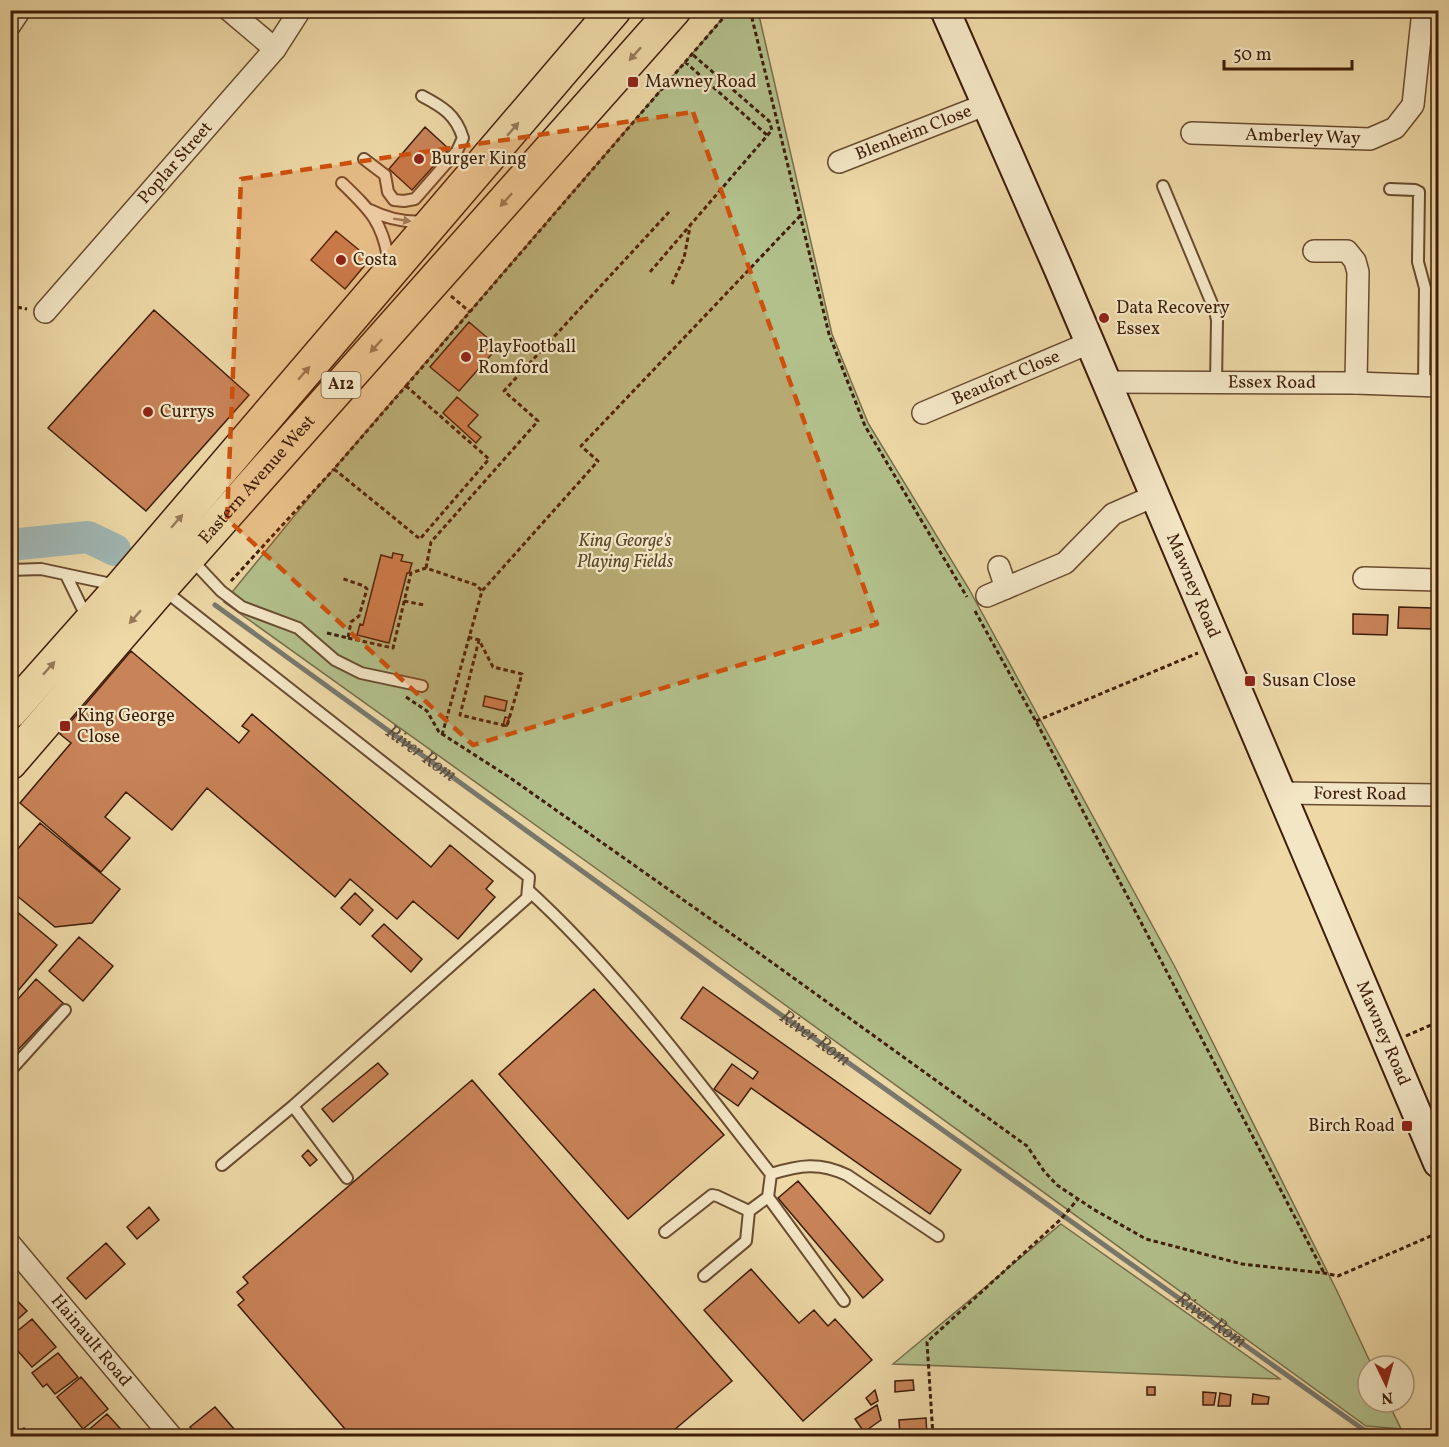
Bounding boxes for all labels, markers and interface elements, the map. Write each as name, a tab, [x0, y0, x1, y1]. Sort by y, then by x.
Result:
scale bar	[1224, 33, 1352, 71]
text: 50 m	[1233, 43, 1272, 68]
one-way arrow	[629, 46, 642, 61]
place label: Mawney Road	[645, 70, 757, 95]
marker: Mawney Road	[626, 75, 640, 89]
street label: Blenheim Close	[852, 99, 975, 167]
street label: Poplar Street	[132, 116, 219, 210]
one-way arrow	[506, 122, 519, 137]
street label: Amberley Way	[1245, 122, 1361, 151]
place label: Burger King	[431, 147, 526, 172]
marker: Burger King	[412, 152, 426, 166]
one-way arrow	[500, 192, 513, 207]
one-way arrow	[392, 216, 411, 225]
place label: Costa	[353, 248, 397, 273]
marker: Costa	[334, 253, 348, 267]
place label: Data Recovery Essex	[1116, 296, 1230, 342]
marker: Data Recovery Essex	[1097, 311, 1111, 325]
place label: PlayFootball Romford	[478, 335, 576, 381]
one-way arrow	[369, 338, 383, 353]
street label: Beaufort Close	[948, 344, 1064, 412]
marker: PlayFootball Romford	[459, 350, 473, 364]
one-way arrow	[297, 366, 310, 381]
street label: Essex Road	[1228, 370, 1316, 395]
road number: A12	[322, 372, 360, 398]
place label: Currys	[160, 400, 214, 425]
marker: Currys	[141, 405, 155, 419]
street label: Eastern Avenue West	[193, 410, 321, 550]
one-way arrow	[171, 513, 184, 529]
park label: King George's Playing Fields	[577, 529, 674, 575]
street label: Mawney Road	[1160, 530, 1226, 642]
one-way arrow	[129, 609, 142, 624]
one-way arrow	[42, 661, 55, 676]
place label: Susan Close	[1262, 669, 1356, 694]
marker: Susan Close	[1243, 674, 1257, 688]
place label: King George Close	[77, 704, 175, 750]
marker: King George Close	[58, 719, 72, 733]
water label: River Rom	[379, 719, 462, 789]
street label: Forest Road	[1313, 781, 1407, 807]
street label: Mawney Road	[1350, 977, 1416, 1090]
water label: River Rom	[773, 1004, 856, 1074]
place label: Birch Road	[1308, 1114, 1395, 1139]
marker: Birch Road	[1400, 1119, 1414, 1133]
water label: River Rom	[1169, 1285, 1252, 1356]
street label: Hainault Road	[45, 1289, 137, 1392]
north arrow	[1356, 1354, 1416, 1414]
text: N	[1380, 1385, 1394, 1408]

